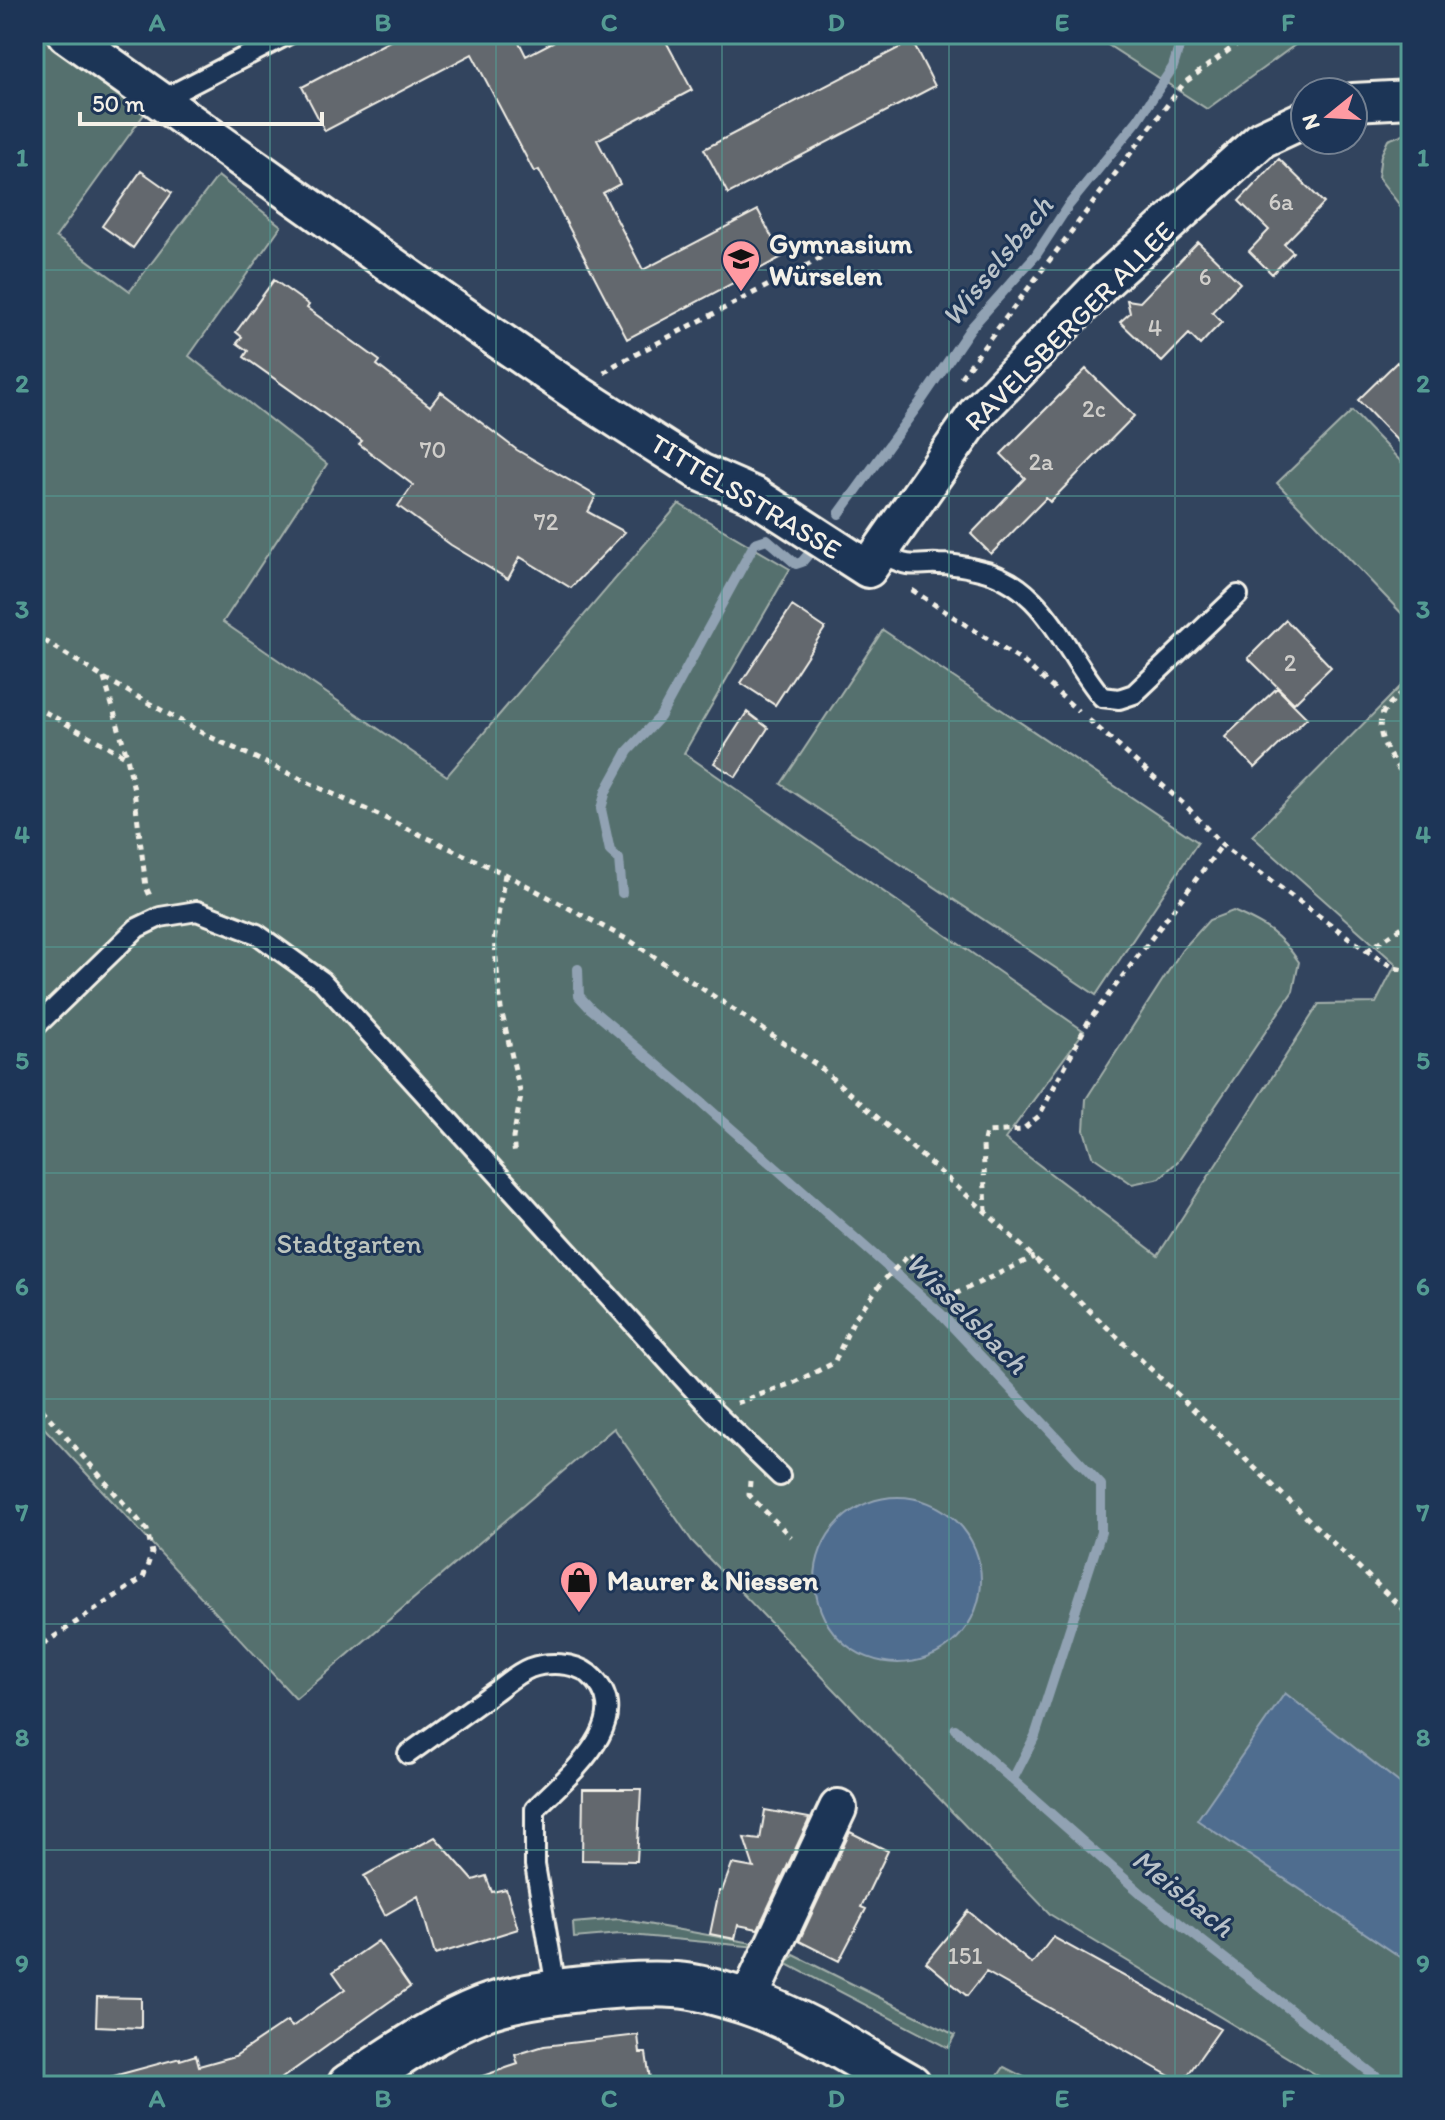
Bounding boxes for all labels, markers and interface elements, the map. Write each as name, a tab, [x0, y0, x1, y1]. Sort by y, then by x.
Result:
text: A	[148, 6, 166, 38]
text: B	[375, 6, 392, 38]
text: C	[601, 6, 618, 38]
text: D	[827, 6, 845, 38]
text: E	[1055, 6, 1069, 38]
text: F	[1281, 6, 1295, 38]
scale bar	[80, 76, 322, 126]
north arrow	[1289, 76, 1369, 156]
text: 50 m	[92, 89, 145, 118]
text: N	[1295, 111, 1326, 133]
text: 1	[16, 141, 28, 173]
text: 1	[1417, 141, 1429, 173]
water label: Wisselsbach	[933, 187, 1061, 334]
house number: 6a	[1268, 187, 1294, 216]
street label: RAVELSBERGER ALLEE	[957, 214, 1181, 438]
place label: Gymnasium Würselen	[769, 226, 913, 292]
school or university icon: Gymnasium Würselen	[720, 238, 762, 293]
house number: 6	[1199, 262, 1211, 291]
house number: 4	[1148, 313, 1162, 342]
text: 2	[15, 367, 29, 399]
text: 2	[1416, 367, 1430, 399]
house number: 2c	[1082, 394, 1106, 423]
street label: TITTELSSTRASSE	[644, 426, 848, 566]
house number: 70	[420, 435, 446, 464]
house number: 2a	[1028, 447, 1054, 476]
house number: 72	[534, 507, 559, 536]
text: 3	[15, 593, 29, 625]
text: 3	[1416, 593, 1430, 625]
house number: 2	[1284, 648, 1297, 677]
text: 4	[14, 818, 30, 850]
text: 4	[1415, 818, 1431, 850]
text: 5	[15, 1044, 29, 1076]
text: 5	[1416, 1044, 1430, 1076]
park label: Stadtgarten	[277, 1226, 422, 1260]
water label: Wisselsbach	[899, 1244, 1037, 1382]
text: 6	[15, 1270, 29, 1302]
text: 6	[1416, 1270, 1430, 1302]
text: 7	[15, 1496, 29, 1528]
text: 7	[1416, 1496, 1430, 1528]
shop icon: Maurer & Niessen	[558, 1559, 600, 1614]
place label: Maurer & Niessen	[607, 1563, 819, 1597]
text: 8	[15, 1721, 29, 1753]
text: 8	[1416, 1721, 1430, 1753]
water label: Meisbach	[1125, 1840, 1242, 1945]
house number: 151	[948, 1941, 982, 1970]
text: 9	[15, 1947, 29, 1979]
text: 9	[1416, 1947, 1430, 1979]
text: A	[148, 2082, 166, 2114]
text: B	[375, 2082, 392, 2114]
text: C	[601, 2082, 618, 2114]
text: D	[827, 2082, 845, 2114]
text: E	[1055, 2082, 1069, 2114]
text: F	[1281, 2082, 1295, 2114]

